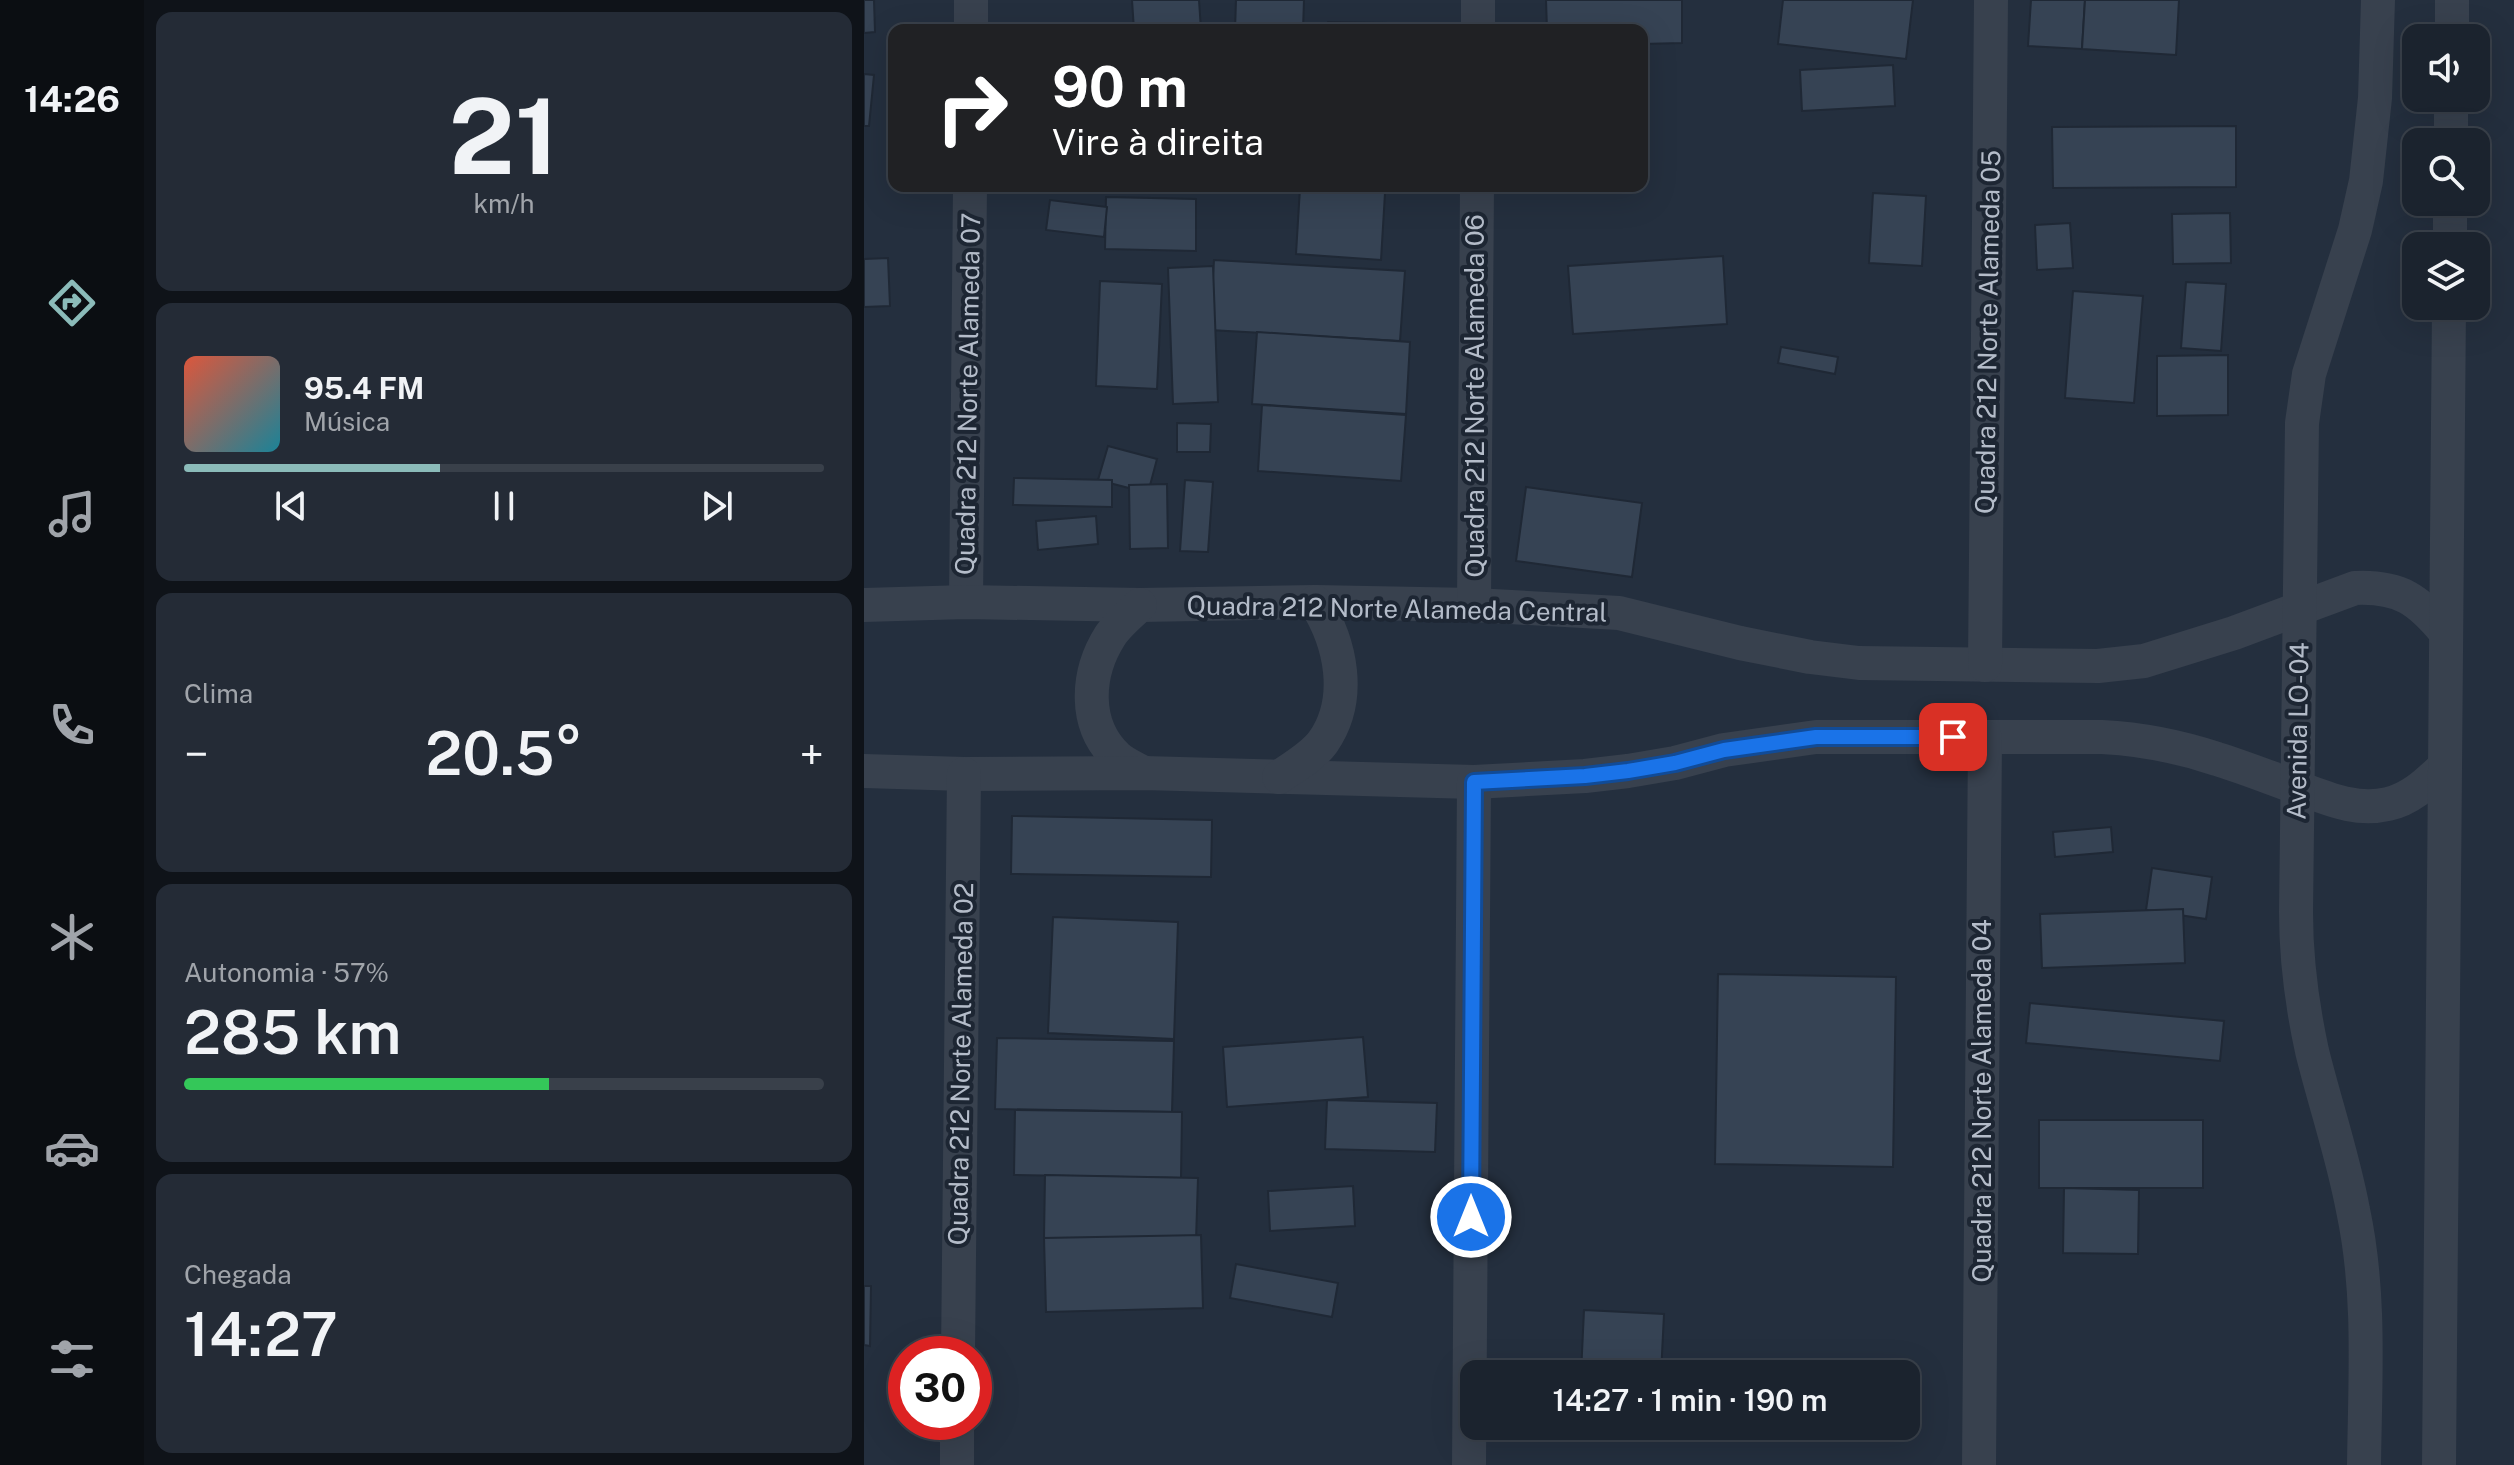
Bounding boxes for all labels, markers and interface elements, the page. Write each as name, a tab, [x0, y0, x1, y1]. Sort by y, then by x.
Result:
map controls	[2402, 24, 2490, 320]
button: sound	[2402, 24, 2490, 112]
text: 90 m	[1052, 54, 1188, 120]
icon: right	[920, 56, 1024, 160]
text: 21	[449, 75, 559, 197]
text: 14:26	[24, 78, 120, 120]
text: Vire à direita	[1052, 121, 1264, 163]
button: search	[2402, 128, 2490, 216]
street label: Quadra 212 Norte Alameda 05	[1969, 150, 2006, 514]
text: km/h	[473, 188, 535, 219]
street label: Quadra 212 Norte Alameda 07	[949, 213, 986, 575]
street label: Quadra 212 Norte Alameda 06	[1459, 214, 1490, 578]
button: layers	[2402, 232, 2490, 320]
icon: directions	[44, 275, 100, 331]
text: 95.4 FM	[304, 370, 424, 406]
text: Música	[304, 406, 390, 437]
icon: previous	[269, 484, 313, 528]
icon: pause	[482, 484, 526, 528]
icon: next	[695, 484, 739, 528]
icon: music	[44, 486, 100, 542]
street label: Quadra 212 Norte Alameda Central	[1187, 589, 1608, 628]
street label: Avenida LO-04	[2280, 642, 2315, 820]
text: Clima	[184, 678, 253, 709]
icon: phone	[44, 697, 100, 753]
pin	[1919, 703, 1987, 771]
icon: arrive	[1931, 715, 1975, 759]
text: 20.5°	[425, 718, 583, 789]
text: −	[184, 728, 208, 780]
text: +	[800, 728, 824, 780]
street label: Quadra 212 Norte Alameda 02	[942, 882, 979, 1246]
icon: climate	[44, 909, 100, 965]
street label: Quadra 212 Norte Alameda 04	[1966, 919, 1997, 1283]
text: Autonomia · 57%	[184, 957, 389, 988]
text: 285 km	[184, 997, 401, 1068]
icon: car	[44, 1120, 100, 1176]
position arrow	[1429, 1175, 1513, 1259]
text: Chegada	[184, 1259, 292, 1290]
text: 14:27	[184, 1299, 338, 1370]
icon: filters	[44, 1331, 100, 1387]
speed limit sign: 30	[888, 1336, 992, 1440]
text: 14:27 · 1 min · 190 m	[1553, 1382, 1827, 1418]

